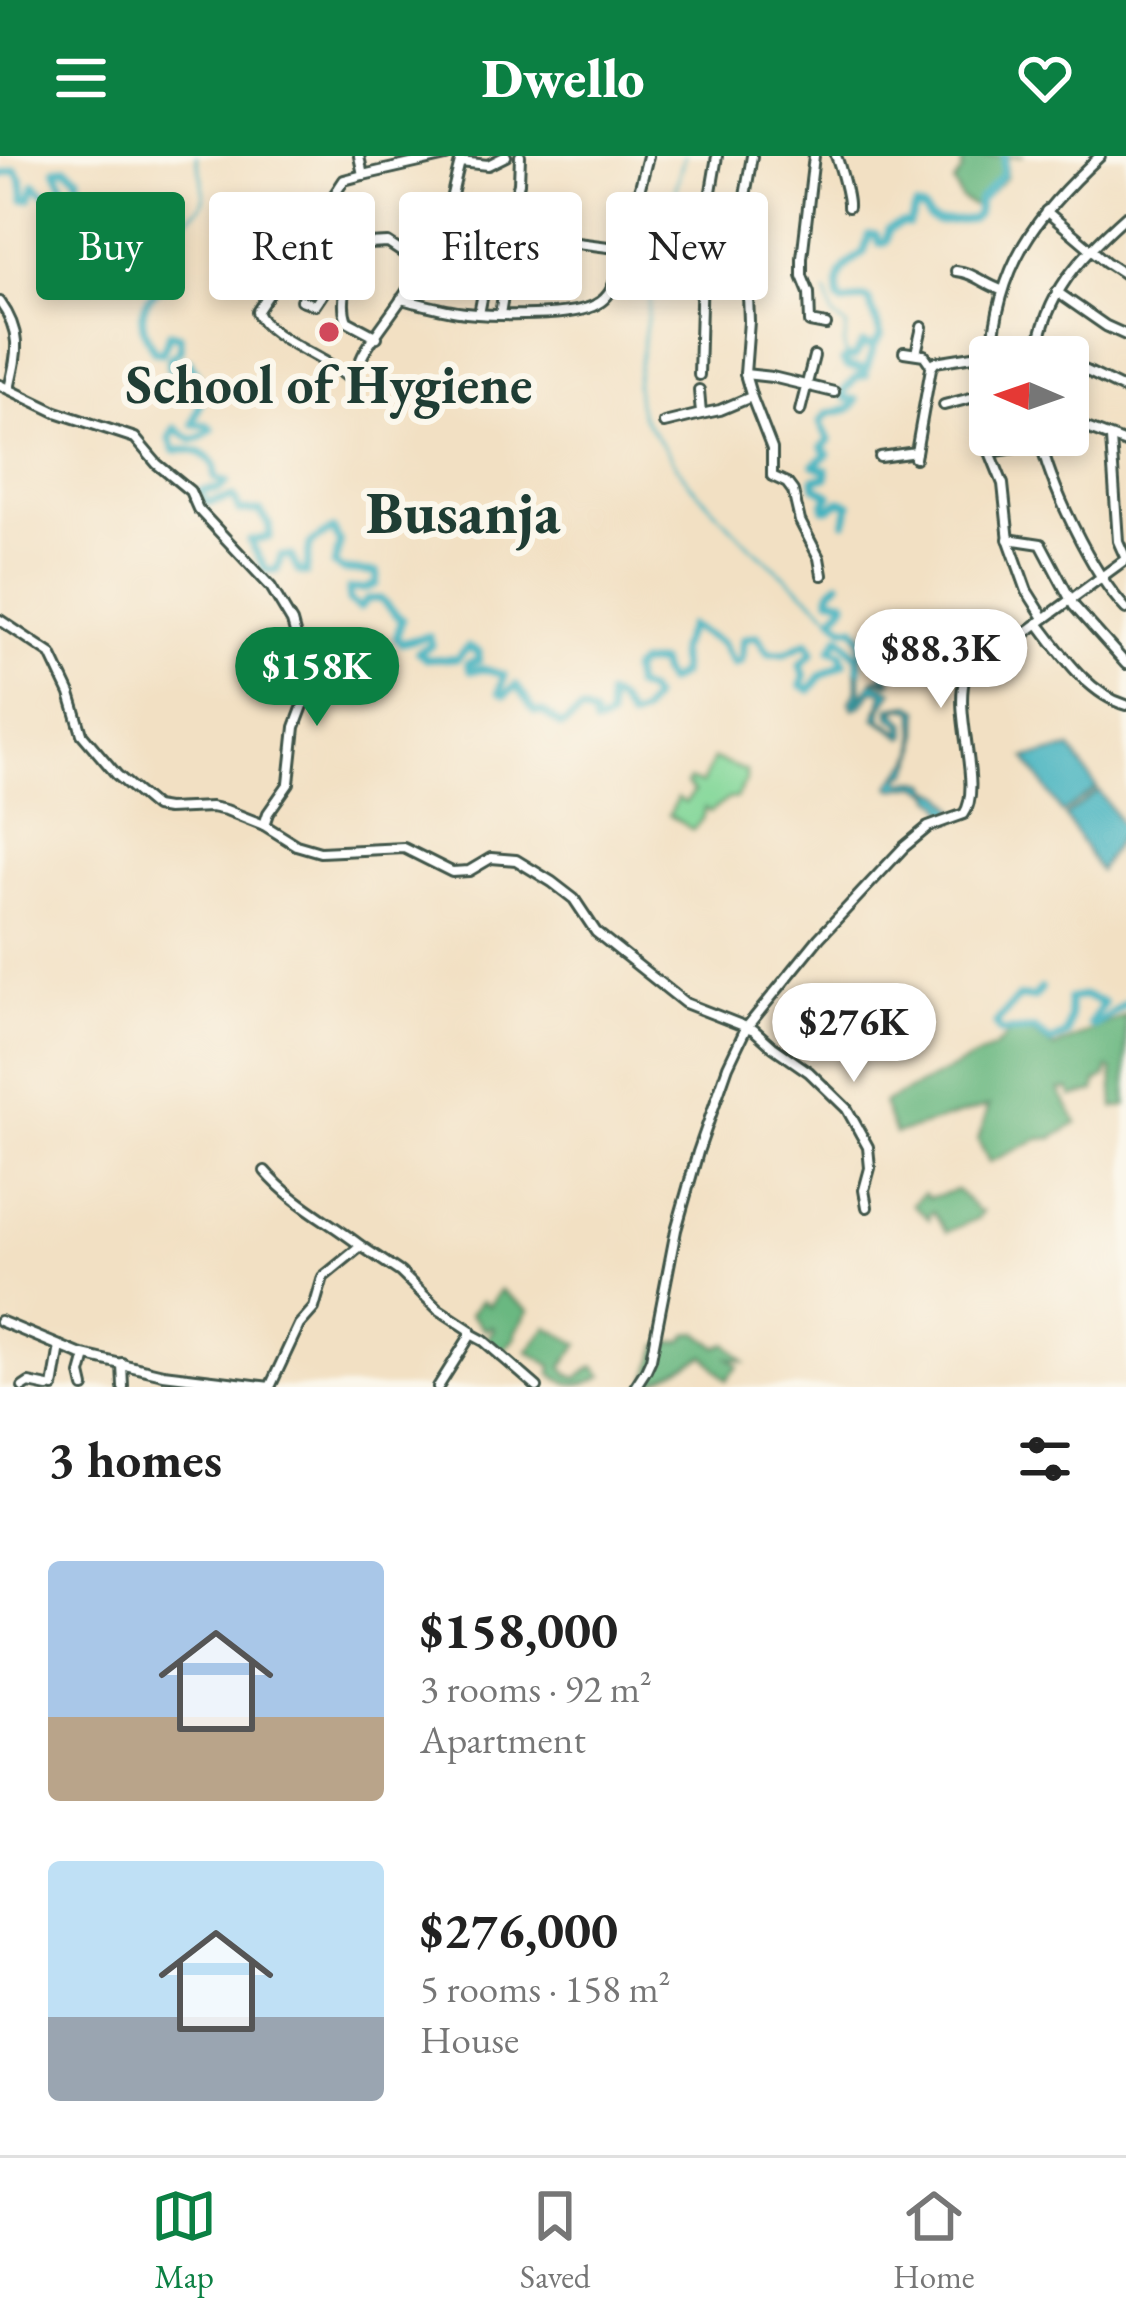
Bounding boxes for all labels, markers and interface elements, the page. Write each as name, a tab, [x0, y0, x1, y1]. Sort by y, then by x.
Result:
text: Dwello	[481, 43, 645, 113]
icon: menu	[48, 45, 114, 111]
icon: heart	[1012, 45, 1078, 111]
chip: Buy	[36, 192, 185, 300]
chip: Rent	[209, 192, 375, 300]
chip: Filters	[399, 192, 582, 300]
chip: New	[606, 192, 768, 300]
marker: School of Hygiene	[316, 319, 342, 345]
north arrow	[969, 336, 1089, 456]
map controls	[969, 336, 1089, 456]
place label: School of Hygiene	[126, 349, 532, 419]
district label: Busanja	[366, 473, 561, 551]
pin: $88.3K	[843, 609, 1039, 711]
text: $88.3K	[881, 622, 1001, 673]
pin: $158K	[233, 627, 401, 729]
text: $158K	[262, 640, 372, 691]
pin: $276K	[770, 983, 938, 1085]
text: $276K	[799, 996, 909, 1047]
text: 3 homes	[48, 1426, 222, 1492]
icon: filters	[1012, 1426, 1078, 1492]
text: $158,000	[420, 1597, 618, 1663]
icon: home	[144, 1609, 288, 1753]
text: 3 rooms · 92 m²	[420, 1663, 652, 1714]
text: Apartment	[420, 1714, 586, 1765]
text: $276,000	[420, 1897, 618, 1963]
icon: home	[144, 1909, 288, 2053]
text: 5 rooms · 158 m²	[420, 1963, 671, 2014]
text: House	[420, 2014, 519, 2065]
tab: Map	[151, 2183, 217, 2298]
tab: Saved	[520, 2183, 591, 2298]
tab: Home	[893, 2183, 975, 2298]

